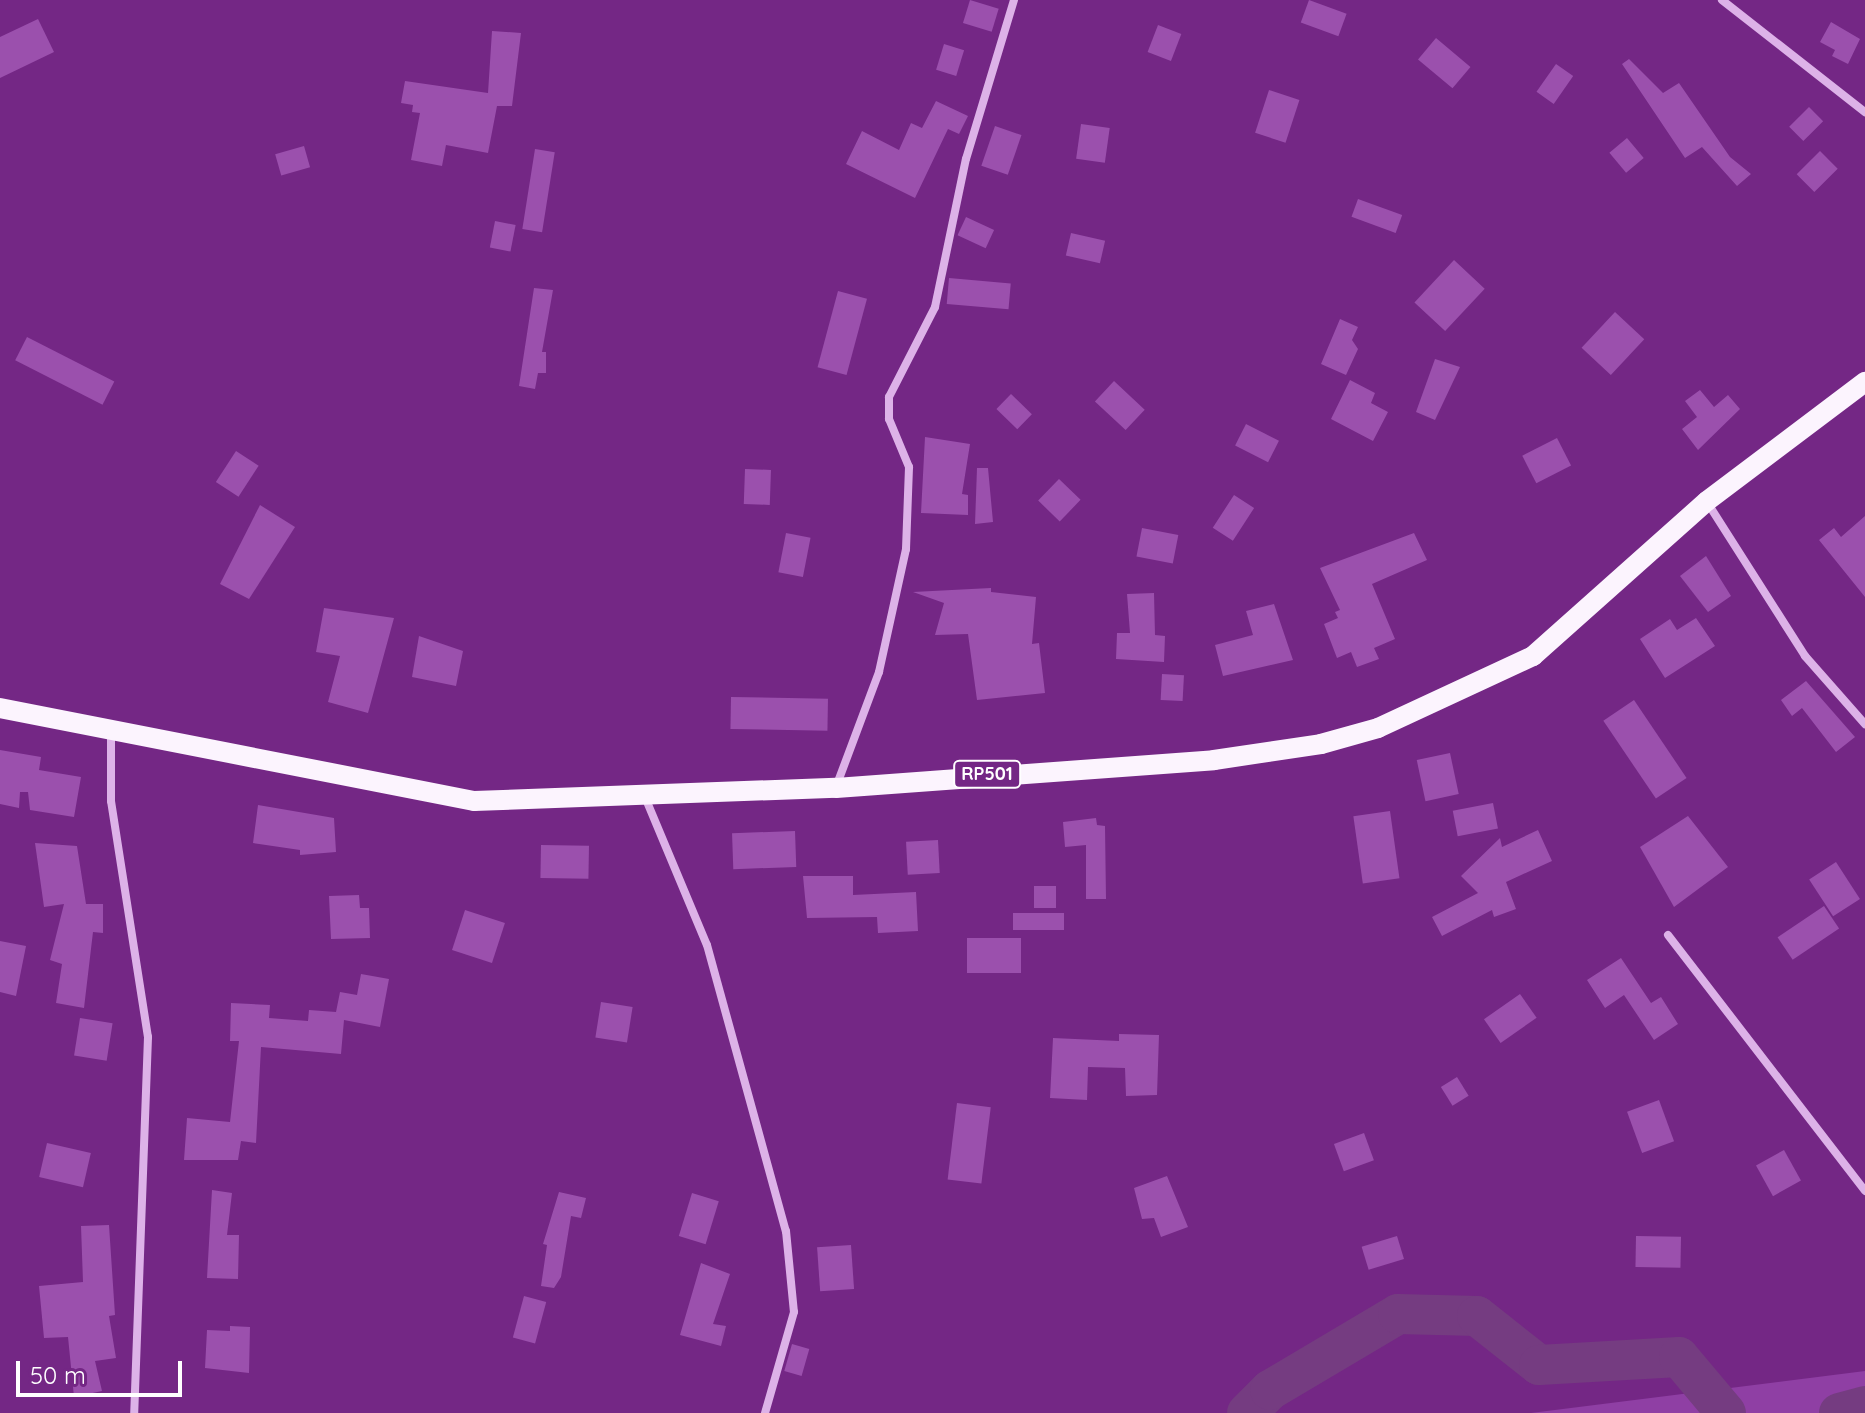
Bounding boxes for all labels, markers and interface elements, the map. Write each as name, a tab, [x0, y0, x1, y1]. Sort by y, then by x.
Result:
road number: RP501	[953, 760, 1021, 788]
scale bar	[20, 1345, 186, 1395]
text: 50 m	[30, 1360, 86, 1390]

